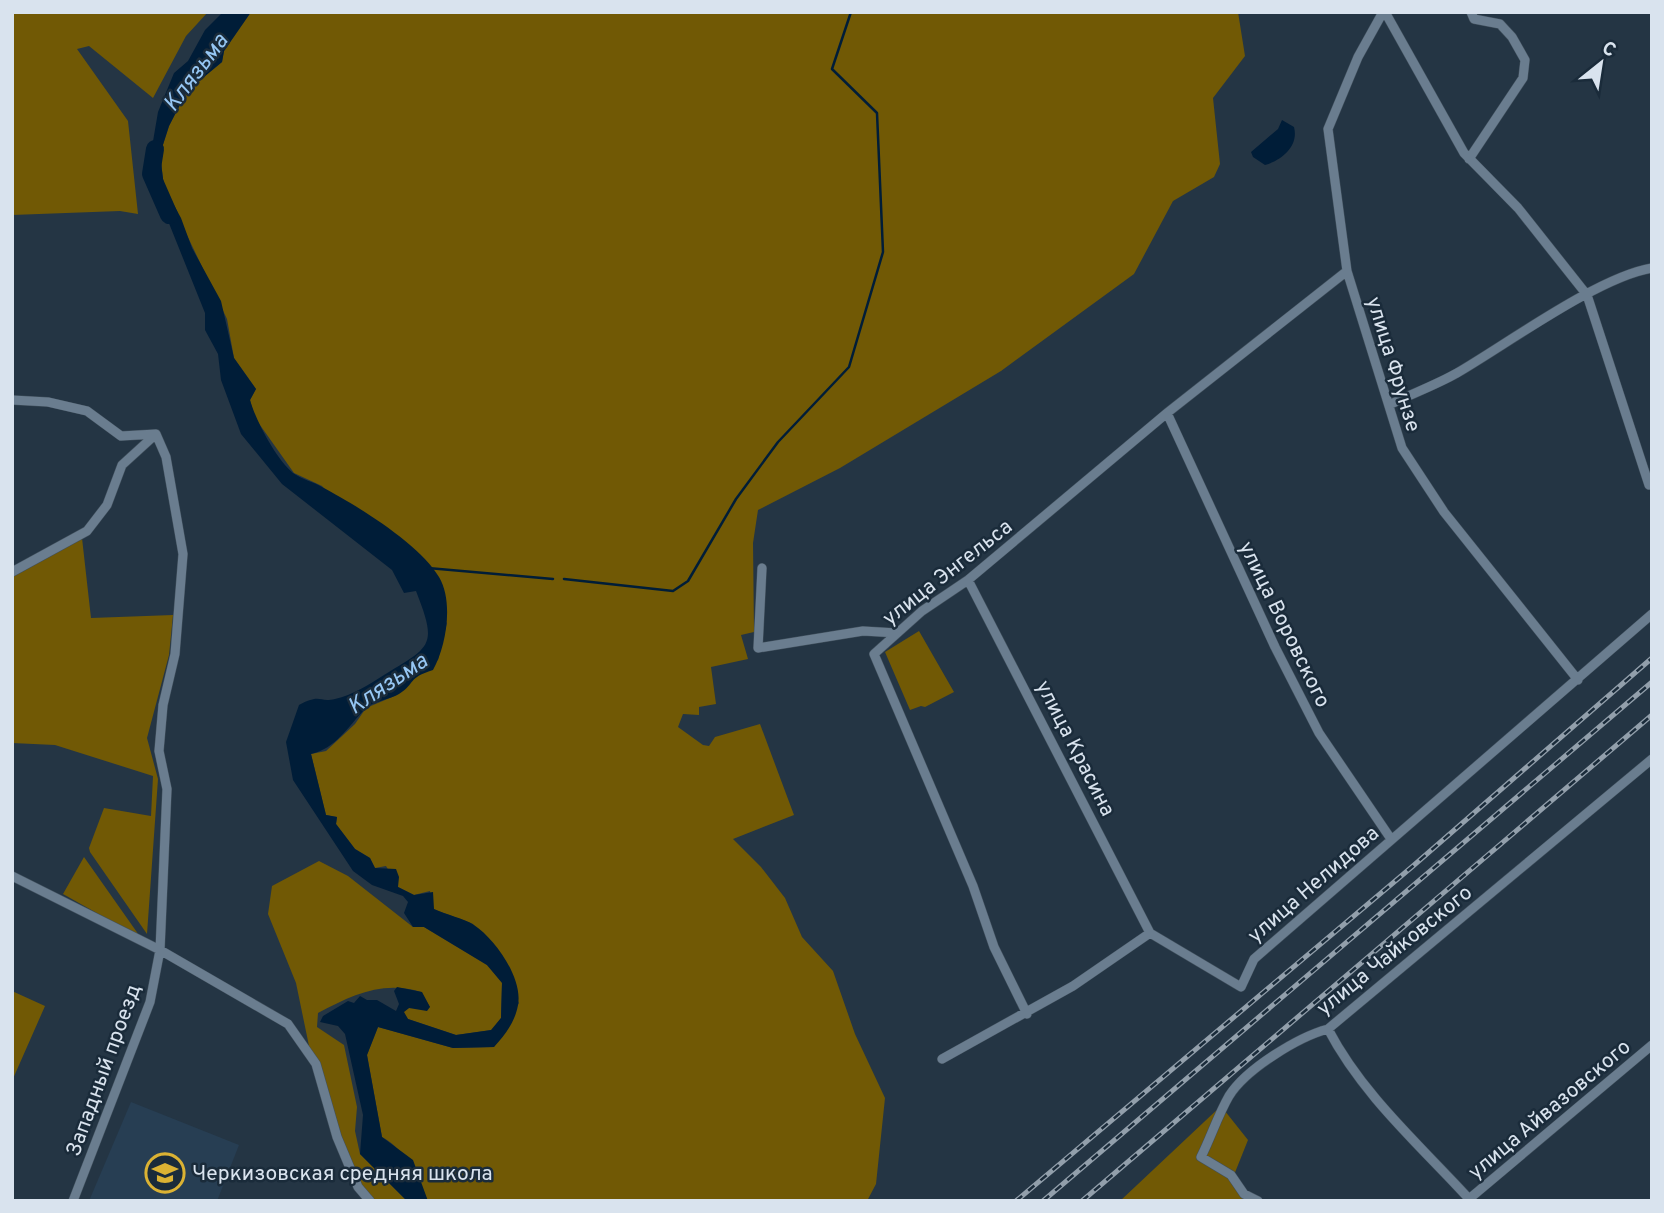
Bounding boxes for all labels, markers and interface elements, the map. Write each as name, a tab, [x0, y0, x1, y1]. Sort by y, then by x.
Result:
water label: Клязьма	[158, 28, 236, 118]
north arrow	[1566, 28, 1636, 98]
text: С	[1597, 37, 1620, 63]
street label: улица Фрунзе	[1359, 294, 1426, 435]
street label: улица Энгельса	[878, 514, 1018, 632]
street label: улица Воровского	[1232, 537, 1336, 712]
water label: Клязьма	[343, 648, 434, 722]
street label: улица Красина	[1029, 676, 1121, 821]
street label: улица Нелидова	[1243, 821, 1385, 950]
street label: улица Чайковского	[1311, 880, 1478, 1022]
street label: Западный проезд	[61, 981, 148, 1160]
street label: улица Айвазовского	[1463, 1034, 1637, 1186]
school or university icon: Черкизовская средняя школа	[144, 1152, 186, 1194]
place label: Черкизовская средняя школа	[192, 1161, 493, 1188]

